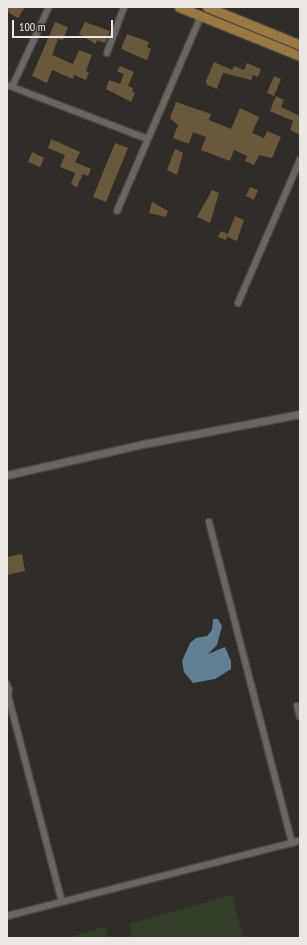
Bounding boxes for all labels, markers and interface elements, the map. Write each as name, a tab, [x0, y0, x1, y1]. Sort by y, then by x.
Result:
scale bar	[14, 12, 115, 38]
text: 100 m	[19, 19, 46, 34]

